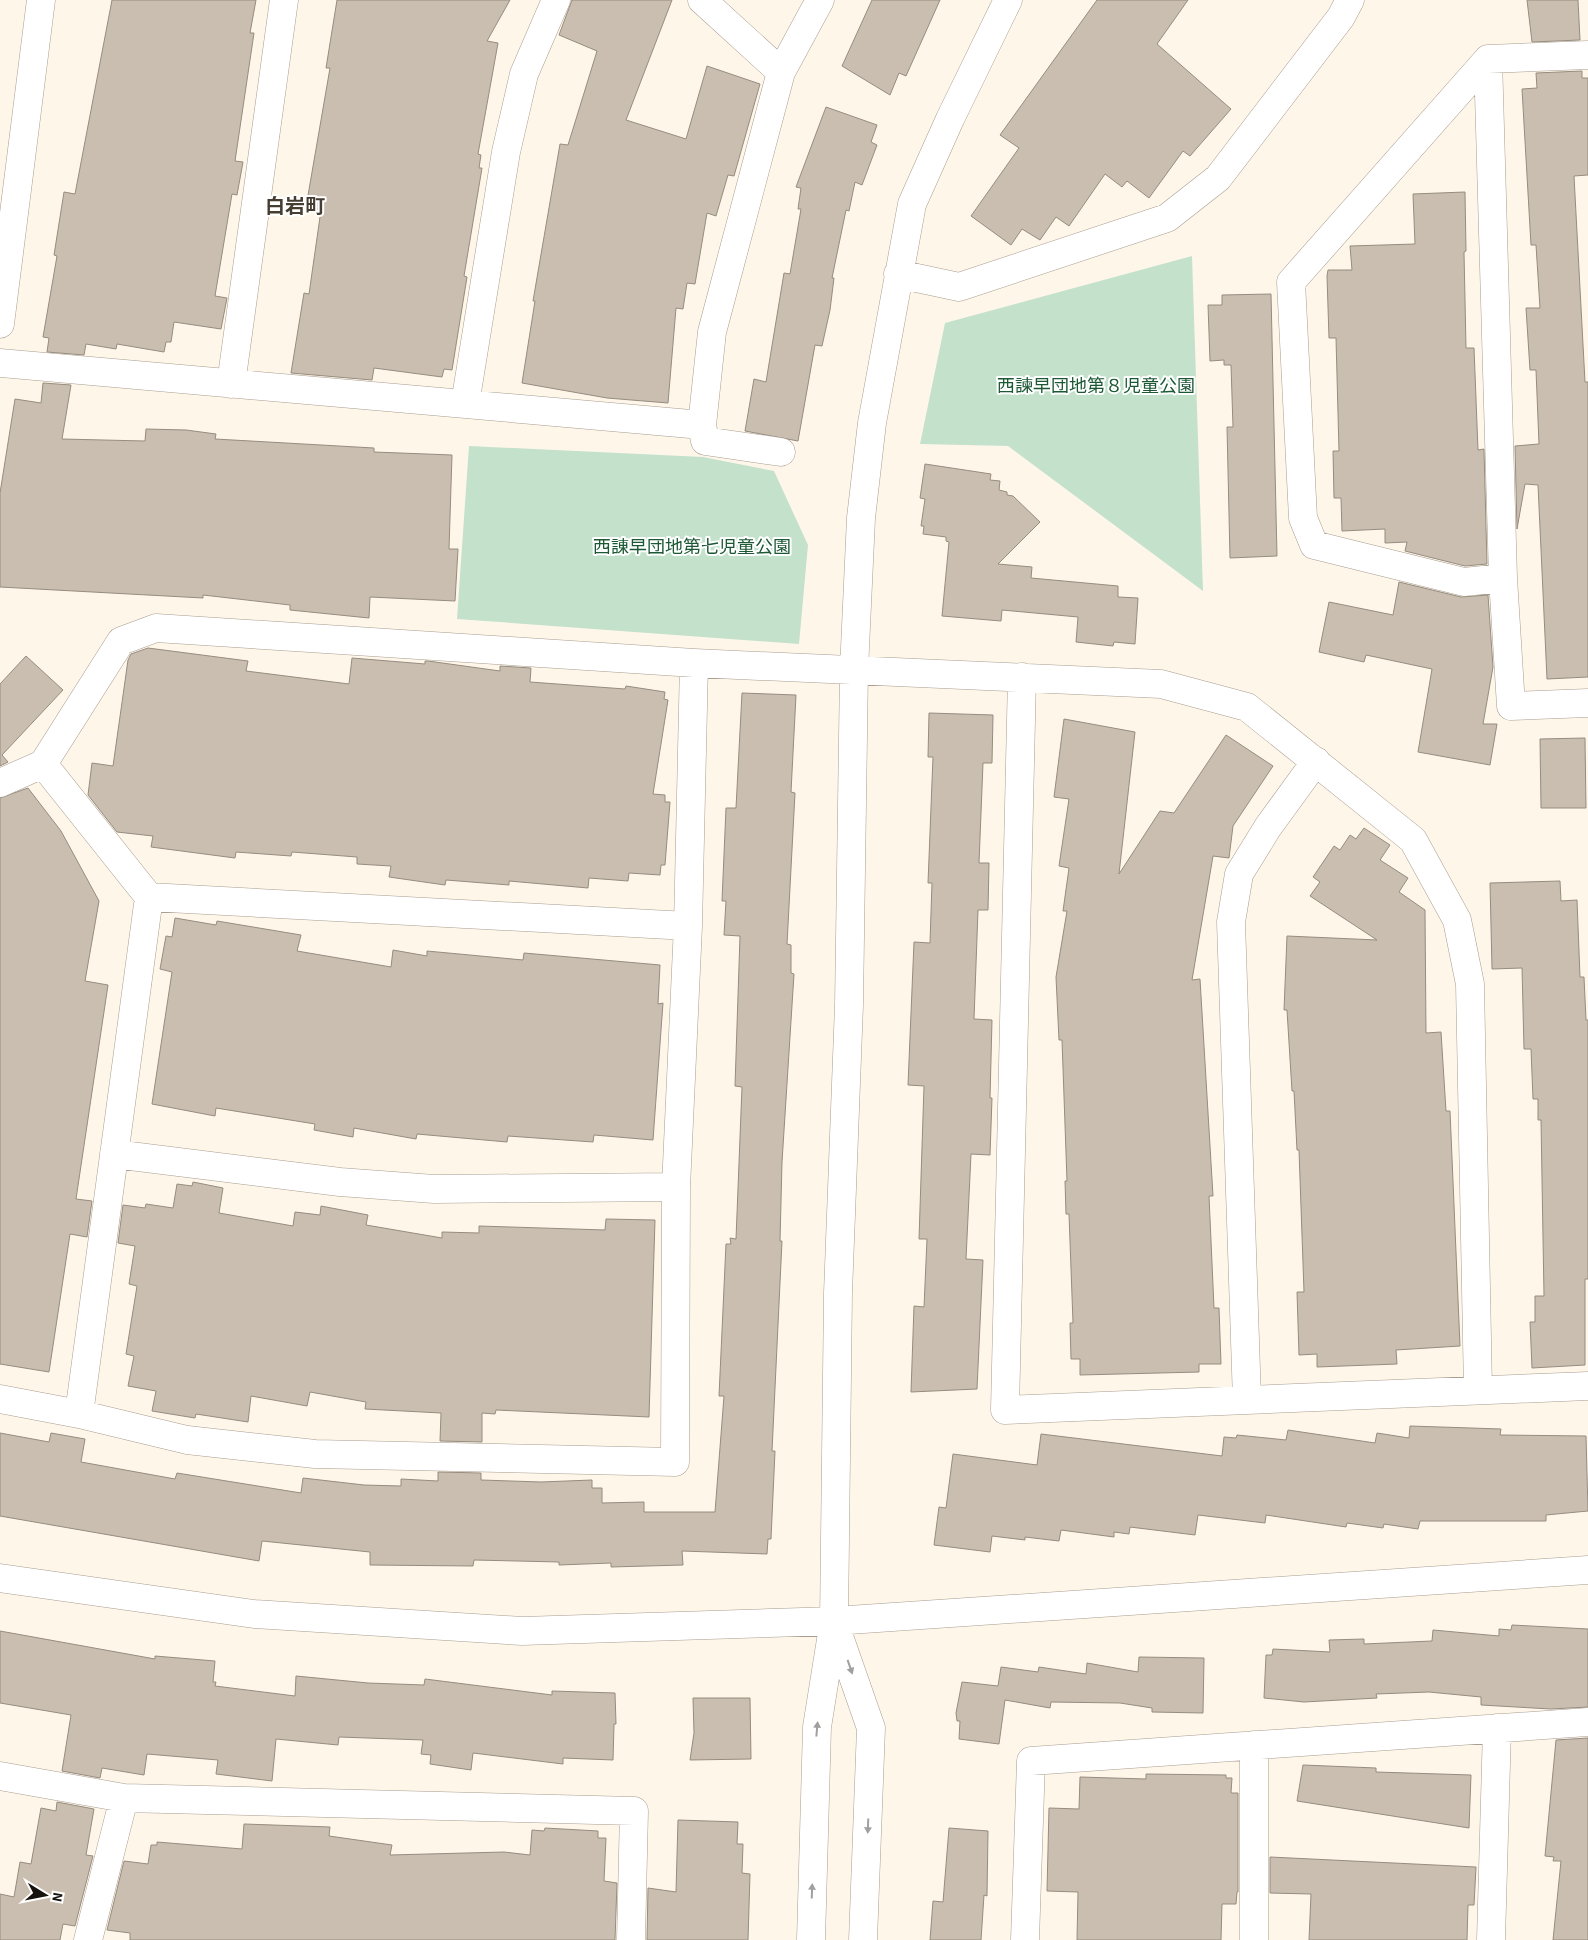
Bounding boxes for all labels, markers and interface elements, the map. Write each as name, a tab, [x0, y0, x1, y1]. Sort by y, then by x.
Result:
district label: 白岩町	[265, 193, 325, 221]
park label: 西諫早団地第８児童公園	[997, 374, 1195, 399]
park label: 西諌早団地第七児童公園	[593, 535, 791, 560]
one-way arrow	[846, 1660, 854, 1675]
one-way arrow	[813, 1721, 821, 1737]
one-way arrow	[863, 1818, 871, 1834]
north arrow	[20, 1870, 70, 1920]
one-way arrow	[808, 1883, 816, 1899]
text: N	[46, 1891, 67, 1903]

